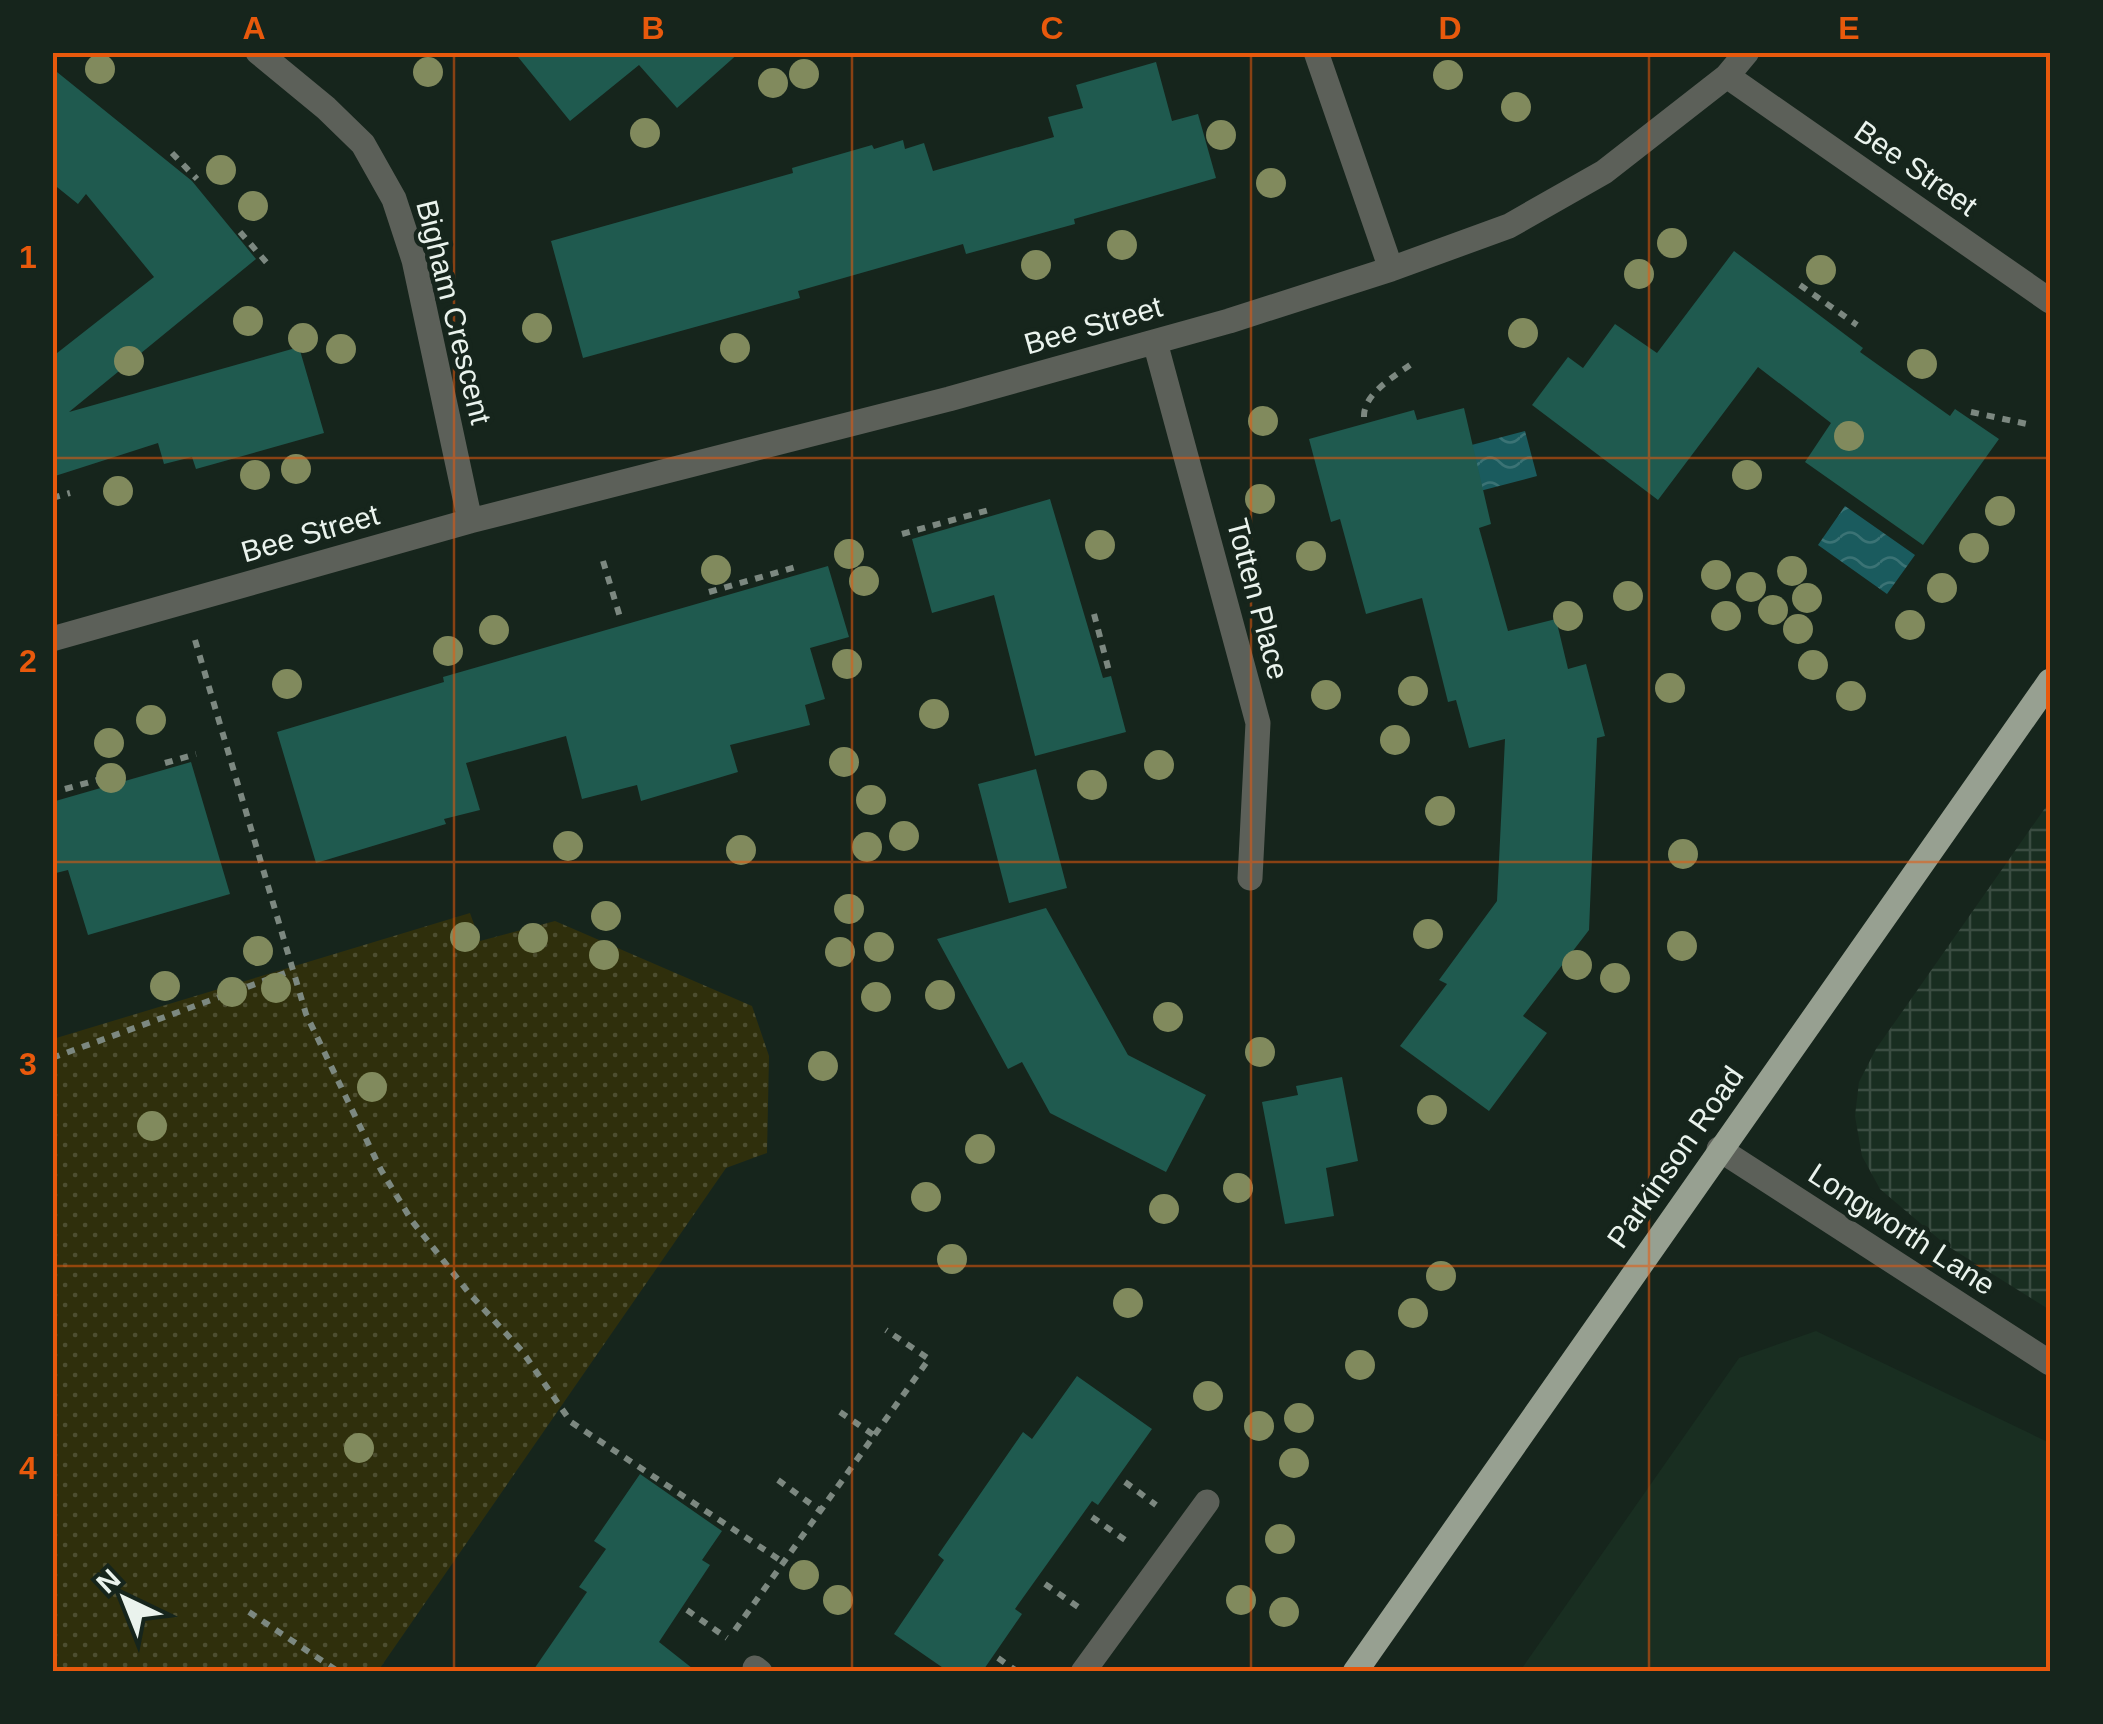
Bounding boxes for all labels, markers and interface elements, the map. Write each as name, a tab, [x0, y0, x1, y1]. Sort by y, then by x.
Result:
text: A	[242, 10, 266, 46]
text: B	[641, 10, 665, 46]
text: C	[1040, 10, 1064, 46]
text: D	[1438, 10, 1462, 46]
text: E	[1838, 10, 1860, 46]
street label: Bee Street	[1848, 114, 1984, 223]
street label: Bigham Crescent	[410, 196, 498, 428]
text: 1	[19, 239, 37, 275]
street label: Bee Street	[1020, 289, 1166, 360]
street label: Bee Street	[237, 497, 383, 568]
street label: Totten Place	[1221, 515, 1295, 683]
text: 2	[19, 643, 37, 679]
text: 3	[19, 1046, 37, 1082]
street label: Parkinson Road	[1600, 1060, 1750, 1254]
street label: Longworth Lane	[1803, 1157, 2001, 1301]
text: 4	[19, 1450, 37, 1486]
north arrow	[75, 1549, 175, 1649]
text: N	[90, 1563, 126, 1599]

